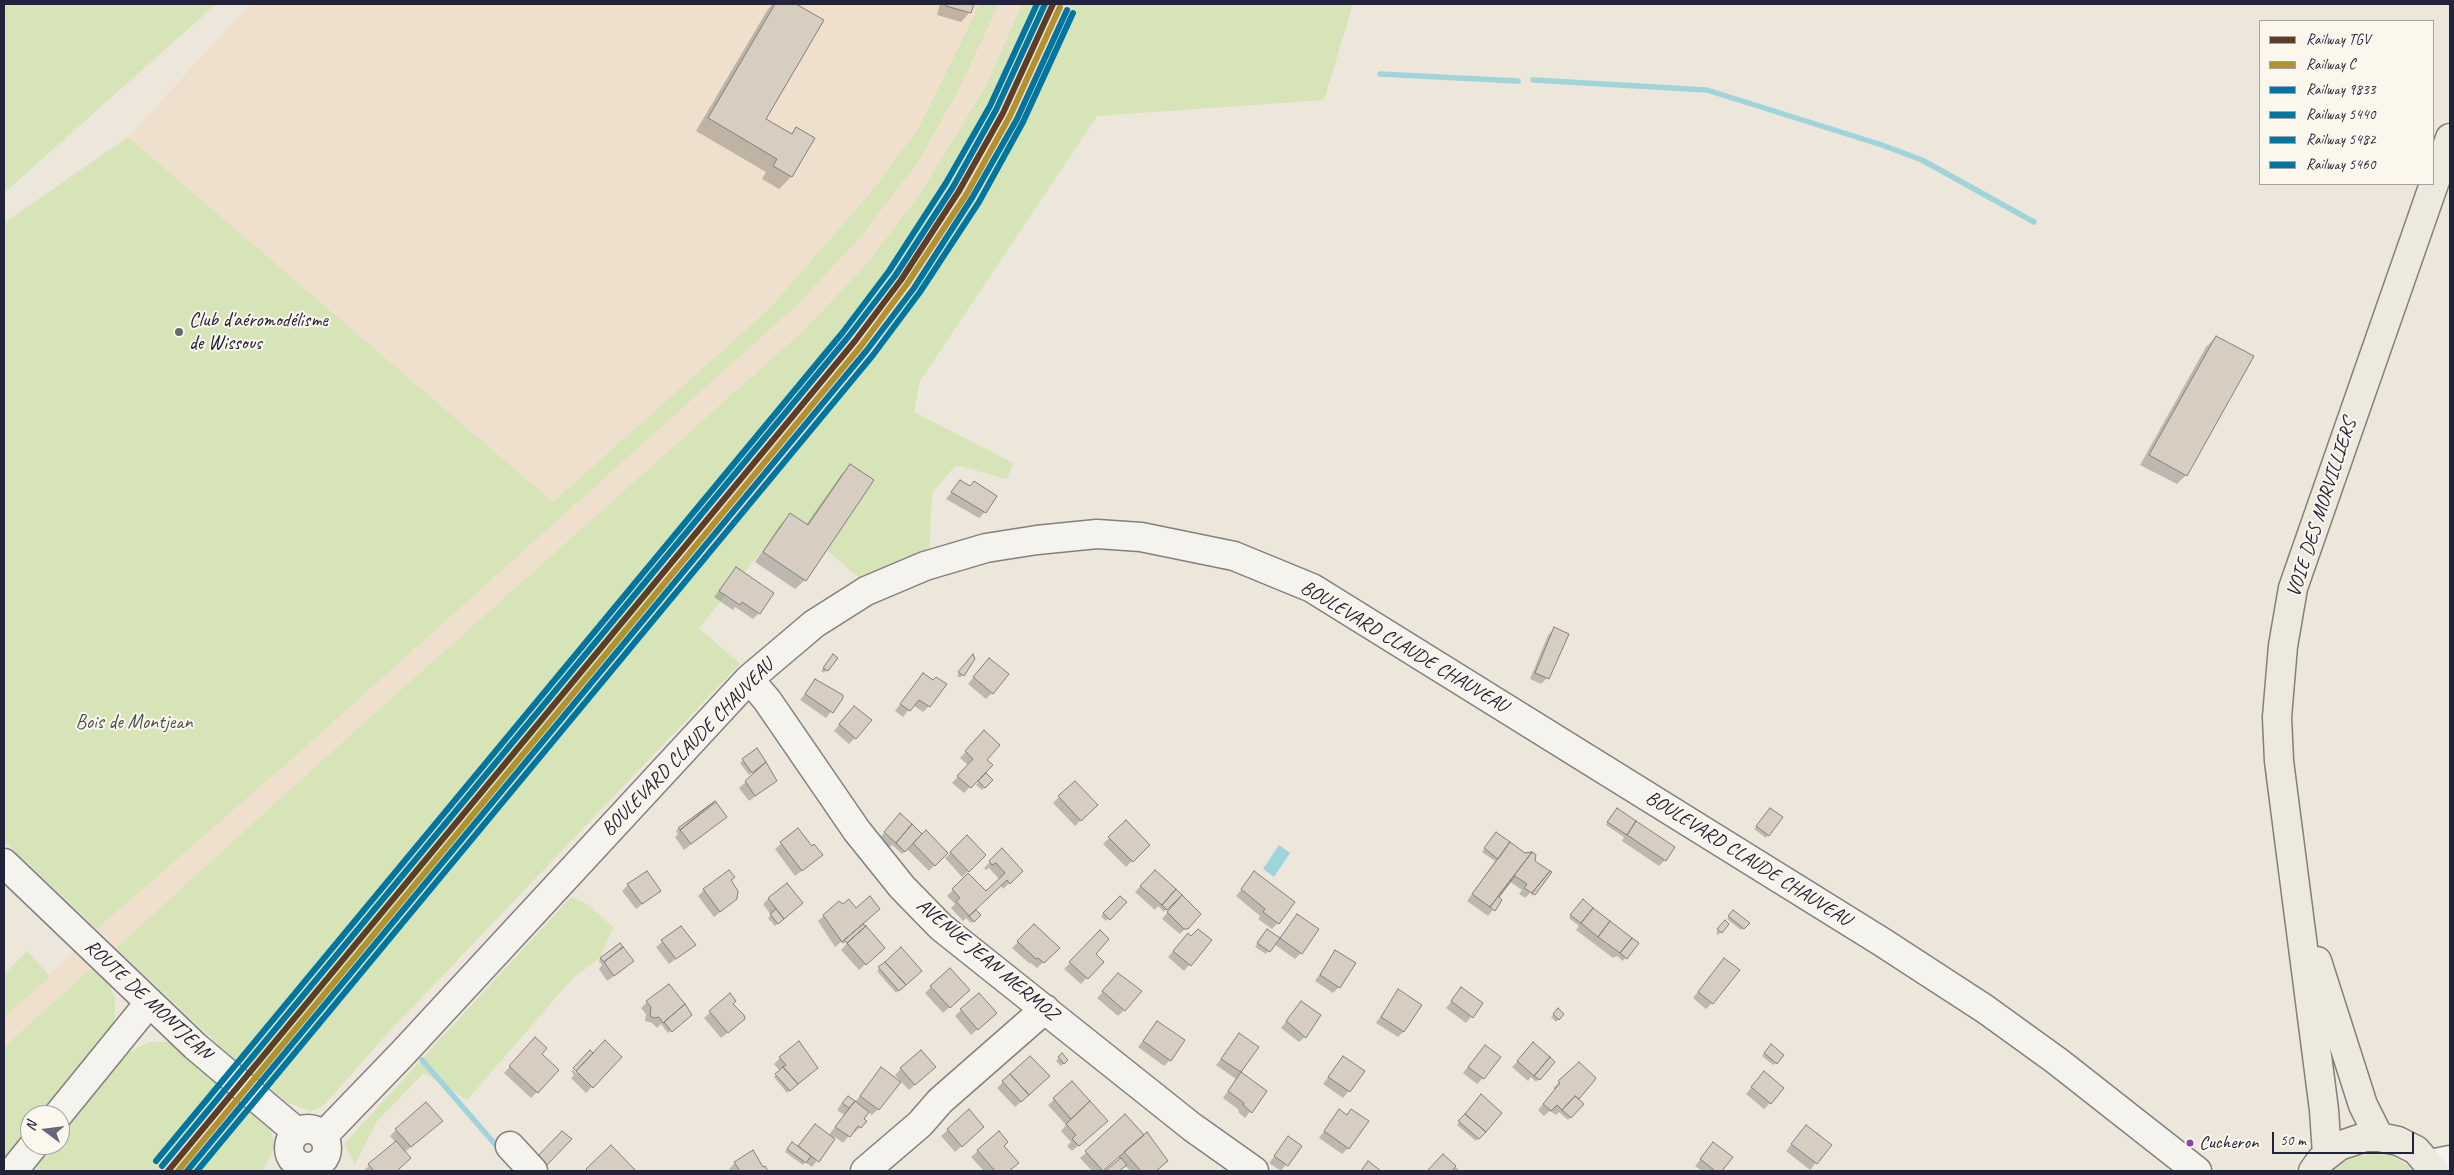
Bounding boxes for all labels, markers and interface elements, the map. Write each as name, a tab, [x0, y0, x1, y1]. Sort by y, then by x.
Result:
legend	[2259, 20, 2434, 185]
text: Railway TGV	[2306, 30, 2370, 49]
text: Railway C	[2306, 55, 2356, 74]
text: Railway 9833	[2306, 80, 2375, 99]
text: Railway 5440	[2306, 105, 2375, 124]
text: Railway 5482	[2306, 130, 2375, 149]
text: Railway 5460	[2306, 155, 2375, 174]
place label: Club d'aéromodélisme de Wissous	[189, 309, 328, 356]
marker: Club d'aéromodélisme de Wissous	[173, 326, 185, 338]
street label: VOIE DES MORVILLIERS	[2282, 416, 2362, 600]
street label: BOULEVARD CLAUDE CHAUVEAU	[1296, 576, 1512, 718]
street label: BOULEVARD CLAUDE CHAUVEAU	[597, 654, 779, 842]
park label: Bois de Montjean	[76, 711, 192, 735]
street label: BOULEVARD CLAUDE CHAUVEAU	[1641, 786, 1855, 932]
street label: AVENUE JEAN MERMOZ	[911, 894, 1063, 1026]
street label: ROUTE DE MONTJEAN	[79, 935, 217, 1065]
north arrow	[20, 1105, 70, 1155]
text: N	[22, 1120, 40, 1133]
scale bar	[2274, 1122, 2416, 1154]
text: 50 m	[2280, 1131, 2306, 1150]
place label: Cucheron	[2199, 1132, 2258, 1154]
marker: Cucheron	[2185, 1138, 2195, 1148]

